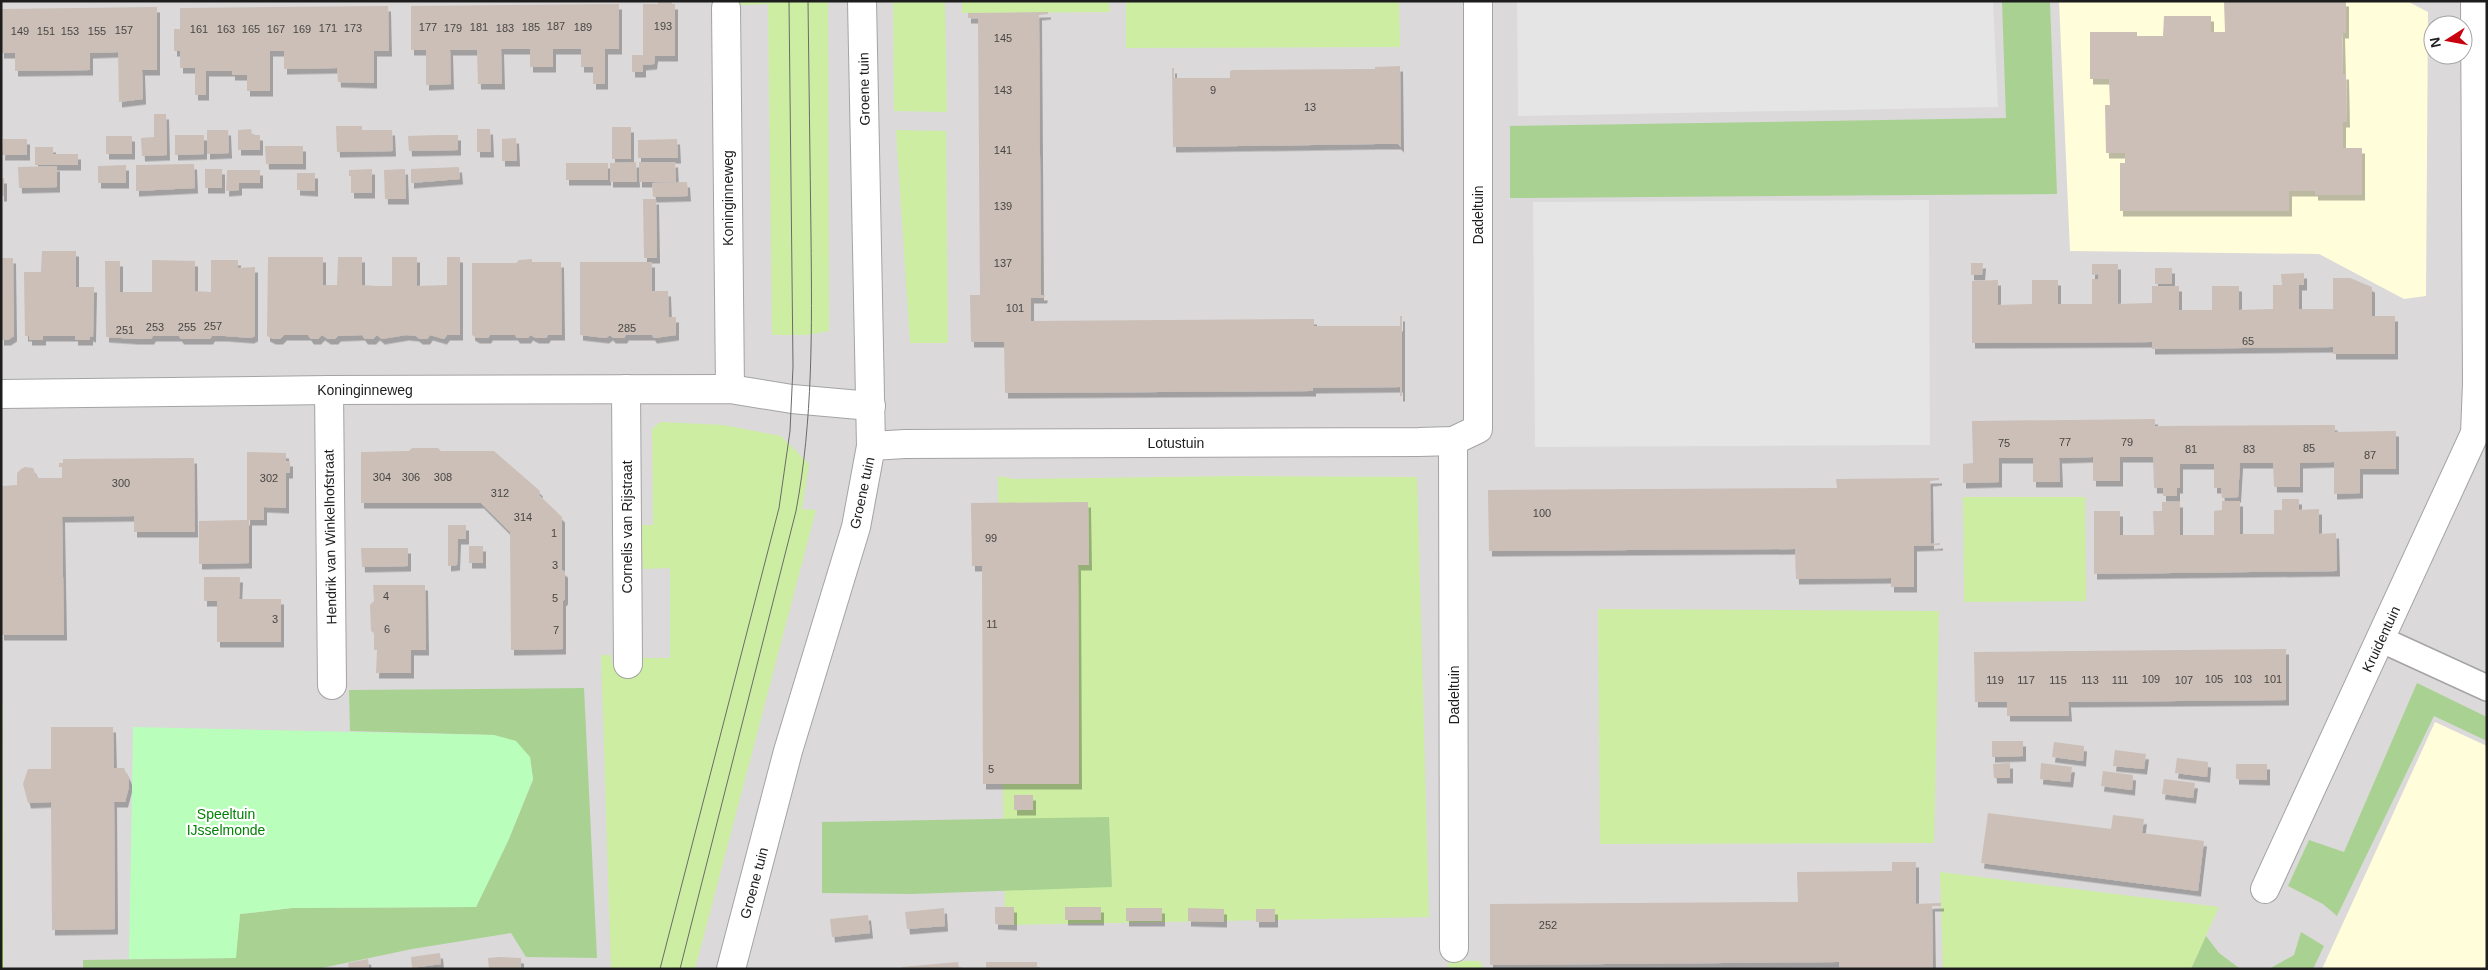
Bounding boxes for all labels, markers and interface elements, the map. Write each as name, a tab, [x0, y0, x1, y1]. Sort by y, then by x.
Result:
north arrow	[2423, 15, 2473, 65]
house number: 187	[547, 20, 565, 32]
house number: 193	[654, 20, 672, 32]
house number: 177	[419, 21, 437, 33]
house number: 181	[470, 21, 488, 33]
house number: 185	[522, 21, 540, 33]
house number: 189	[574, 21, 592, 33]
house number: 171	[319, 22, 337, 34]
house number: 173	[344, 22, 362, 34]
house number: 179	[444, 22, 462, 34]
house number: 183	[496, 22, 514, 34]
house number: 161	[190, 23, 208, 35]
house number: 163	[217, 23, 235, 35]
house number: 165	[242, 23, 260, 35]
house number: 167	[267, 23, 285, 35]
house number: 169	[293, 23, 311, 35]
house number: 157	[115, 24, 133, 36]
house number: 149	[11, 25, 29, 37]
house number: 151	[37, 25, 55, 37]
house number: 153	[61, 25, 79, 37]
house number: 155	[88, 25, 106, 37]
house number: 145	[994, 32, 1012, 44]
text: N	[2426, 36, 2444, 49]
street label: Groene tuin	[855, 52, 873, 126]
house number: 143	[994, 84, 1012, 96]
house number: 9	[1210, 84, 1216, 96]
house number: 13	[1304, 101, 1316, 113]
house number: 141	[994, 144, 1012, 156]
street label: Koninginneweg	[720, 150, 736, 246]
street label: Dadeltuin	[1470, 185, 1486, 245]
house number: 139	[994, 200, 1012, 212]
house number: 137	[994, 257, 1012, 269]
house number: 101	[1006, 302, 1024, 314]
house number: 257	[204, 320, 222, 332]
house number: 253	[146, 321, 164, 333]
house number: 255	[178, 321, 196, 333]
house number: 285	[618, 322, 636, 334]
house number: 251	[116, 324, 134, 336]
house number: 65	[2242, 335, 2254, 347]
street label: Koninginneweg	[317, 382, 413, 398]
street label: Lotustuin	[1148, 435, 1204, 451]
house number: 77	[2059, 436, 2071, 448]
house number: 79	[2121, 436, 2133, 448]
house number: 75	[1998, 437, 2010, 449]
house number: 85	[2303, 442, 2315, 454]
house number: 81	[2185, 443, 2197, 455]
house number: 83	[2243, 443, 2255, 455]
street label: Hendrik van Winkelhofstraat	[320, 449, 340, 625]
house number: 87	[2364, 449, 2376, 461]
street label: Groene tuin	[847, 456, 877, 530]
street label: Cornelis van Rijstraat	[619, 460, 635, 594]
house number: 304	[373, 471, 391, 483]
house number: 306	[402, 471, 420, 483]
house number: 308	[434, 471, 452, 483]
house number: 302	[260, 472, 278, 484]
house number: 300	[112, 477, 130, 489]
house number: 312	[491, 487, 509, 499]
house number: 100	[1533, 507, 1551, 519]
house number: 314	[514, 511, 532, 523]
house number: 1	[551, 527, 557, 539]
house number: 99	[985, 532, 997, 544]
house number: 3	[552, 559, 558, 571]
house number: 4	[383, 590, 389, 602]
house number: 5	[552, 592, 558, 604]
street label: Kruidentuin	[2359, 604, 2403, 674]
house number: 3	[272, 613, 278, 625]
house number: 11	[986, 618, 998, 630]
house number: 6	[384, 623, 390, 635]
house number: 7	[553, 624, 559, 636]
street label: Dadeltuin	[1446, 665, 1462, 725]
house number: 109	[2142, 673, 2160, 685]
house number: 105	[2205, 673, 2223, 685]
house number: 103	[2234, 673, 2252, 685]
house number: 101	[2264, 673, 2282, 685]
house number: 119	[1986, 674, 2004, 686]
house number: 117	[2017, 674, 2035, 686]
house number: 115	[2049, 674, 2067, 686]
house number: 113	[2081, 674, 2099, 686]
house number: 111	[2112, 674, 2128, 686]
house number: 107	[2175, 674, 2193, 686]
house number: 5	[988, 763, 994, 775]
park label: Speeltuin IJsselmonde	[187, 806, 266, 838]
street label: Groene tuin	[737, 846, 771, 920]
house number: 252	[1539, 919, 1557, 931]

